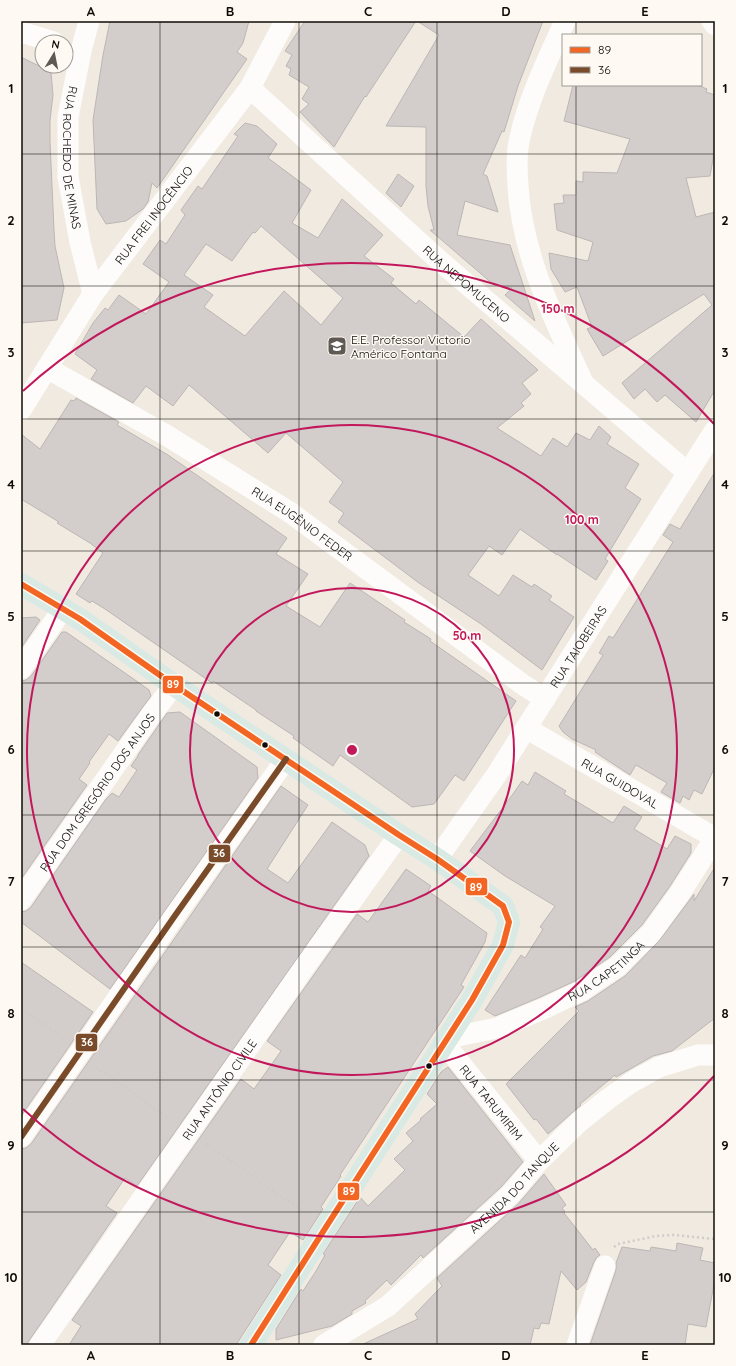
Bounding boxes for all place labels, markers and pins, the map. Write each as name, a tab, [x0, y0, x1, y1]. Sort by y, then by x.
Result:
place label: E.E. Professor Victorio Américo Fontana	[351, 332, 471, 361]
school or university icon: E.E. Professor Victorio Américo Fontana	[326, 335, 348, 357]
unlabelled marker	[212, 709, 222, 719]
unlabelled marker	[260, 740, 270, 750]
centre of rings	[345, 743, 359, 757]
unlabelled marker	[424, 1061, 434, 1071]

